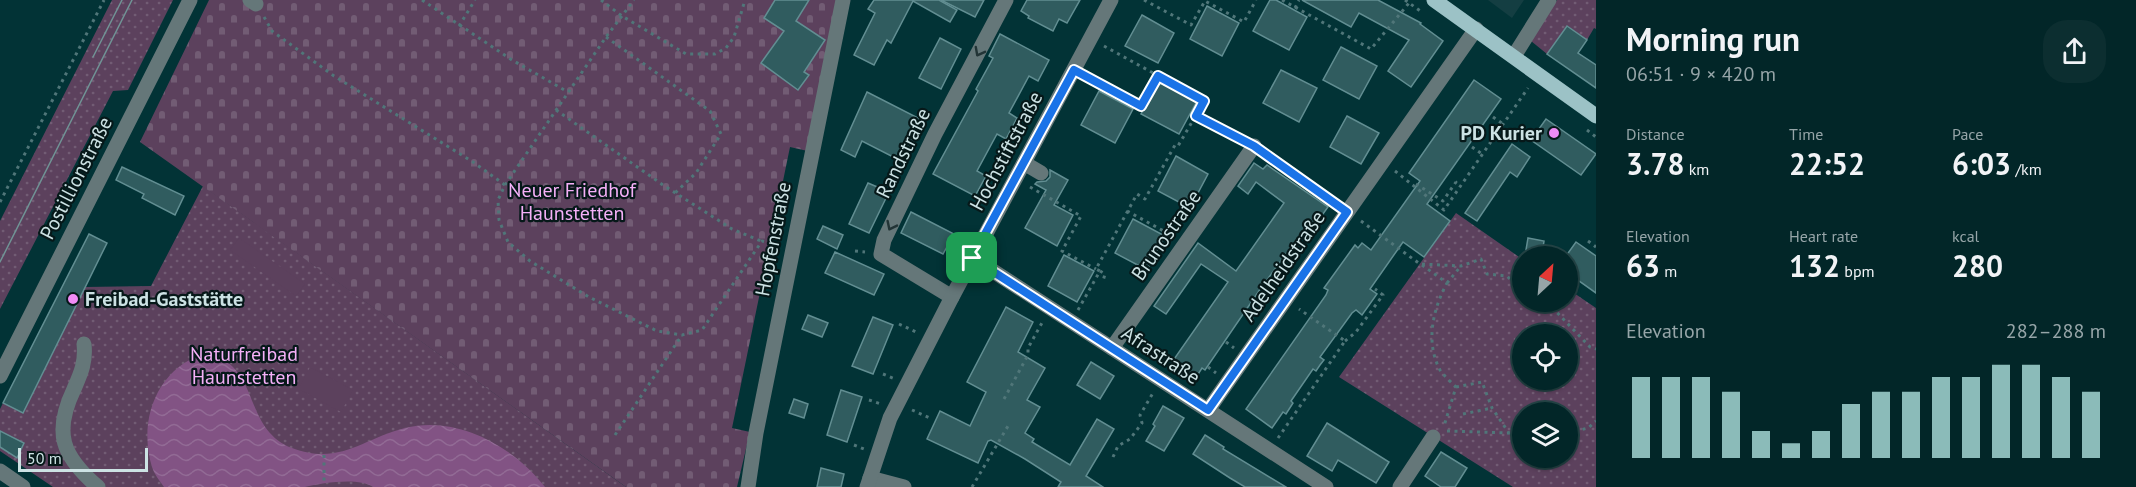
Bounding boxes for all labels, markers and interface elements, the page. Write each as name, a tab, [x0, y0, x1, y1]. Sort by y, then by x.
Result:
text: Morning run	[1626, 17, 1800, 60]
button: share	[2043, 20, 2106, 83]
one-way arrow	[974, 45, 986, 56]
text: 06:51 · 9 × 420 m	[1626, 61, 1776, 87]
street label: Hochstiftstraße	[964, 87, 1048, 215]
street label: Randstraße	[870, 104, 936, 202]
street label: Postillionstraße	[34, 112, 118, 244]
place label: PD Kurier	[1460, 120, 1542, 146]
text: Distance	[1626, 124, 1685, 144]
text: Time	[1789, 124, 1823, 144]
text: Pace	[1952, 124, 1983, 144]
marker: PD Kurier	[1547, 126, 1561, 140]
text: 3.78	[1626, 144, 1684, 183]
text: 22:52	[1789, 144, 1865, 183]
text: 6:03	[1952, 144, 2011, 183]
text: km	[1684, 159, 1709, 179]
text: /km	[2011, 159, 2042, 179]
park label: Neuer Friedhof Haunstetten	[508, 177, 638, 226]
street label: Hopfenstraße	[749, 180, 797, 298]
street label: Brunostraße	[1125, 185, 1207, 285]
street label: Adelheidstraße	[1235, 205, 1331, 327]
one-way arrow	[886, 219, 898, 230]
text: Elevation	[1626, 226, 1690, 246]
text: Heart rate	[1789, 226, 1858, 246]
text: kcal	[1952, 226, 1979, 246]
pin	[946, 232, 997, 283]
icon: arrive	[955, 241, 988, 274]
north arrow	[1512, 246, 1578, 312]
map controls	[1512, 246, 1578, 468]
text: 63	[1626, 246, 1660, 285]
text: 132	[1789, 246, 1840, 285]
text: 280	[1952, 246, 2003, 285]
text: m	[1660, 261, 1677, 281]
text: bpm	[1840, 261, 1875, 281]
place label: Freibad-Gaststätte	[85, 286, 243, 312]
marker: Freibad-Gaststätte	[66, 292, 80, 306]
text: Elevation	[1626, 318, 1706, 344]
text: 282–288 m	[2006, 318, 2106, 344]
street label: Afrastraße	[1117, 320, 1205, 390]
button: locate	[1512, 324, 1578, 390]
park label: Naturfreibad Haunstetten	[190, 341, 298, 390]
button: layers	[1512, 402, 1578, 468]
scale bar	[18, 445, 148, 472]
text: 50 m	[27, 448, 62, 468]

